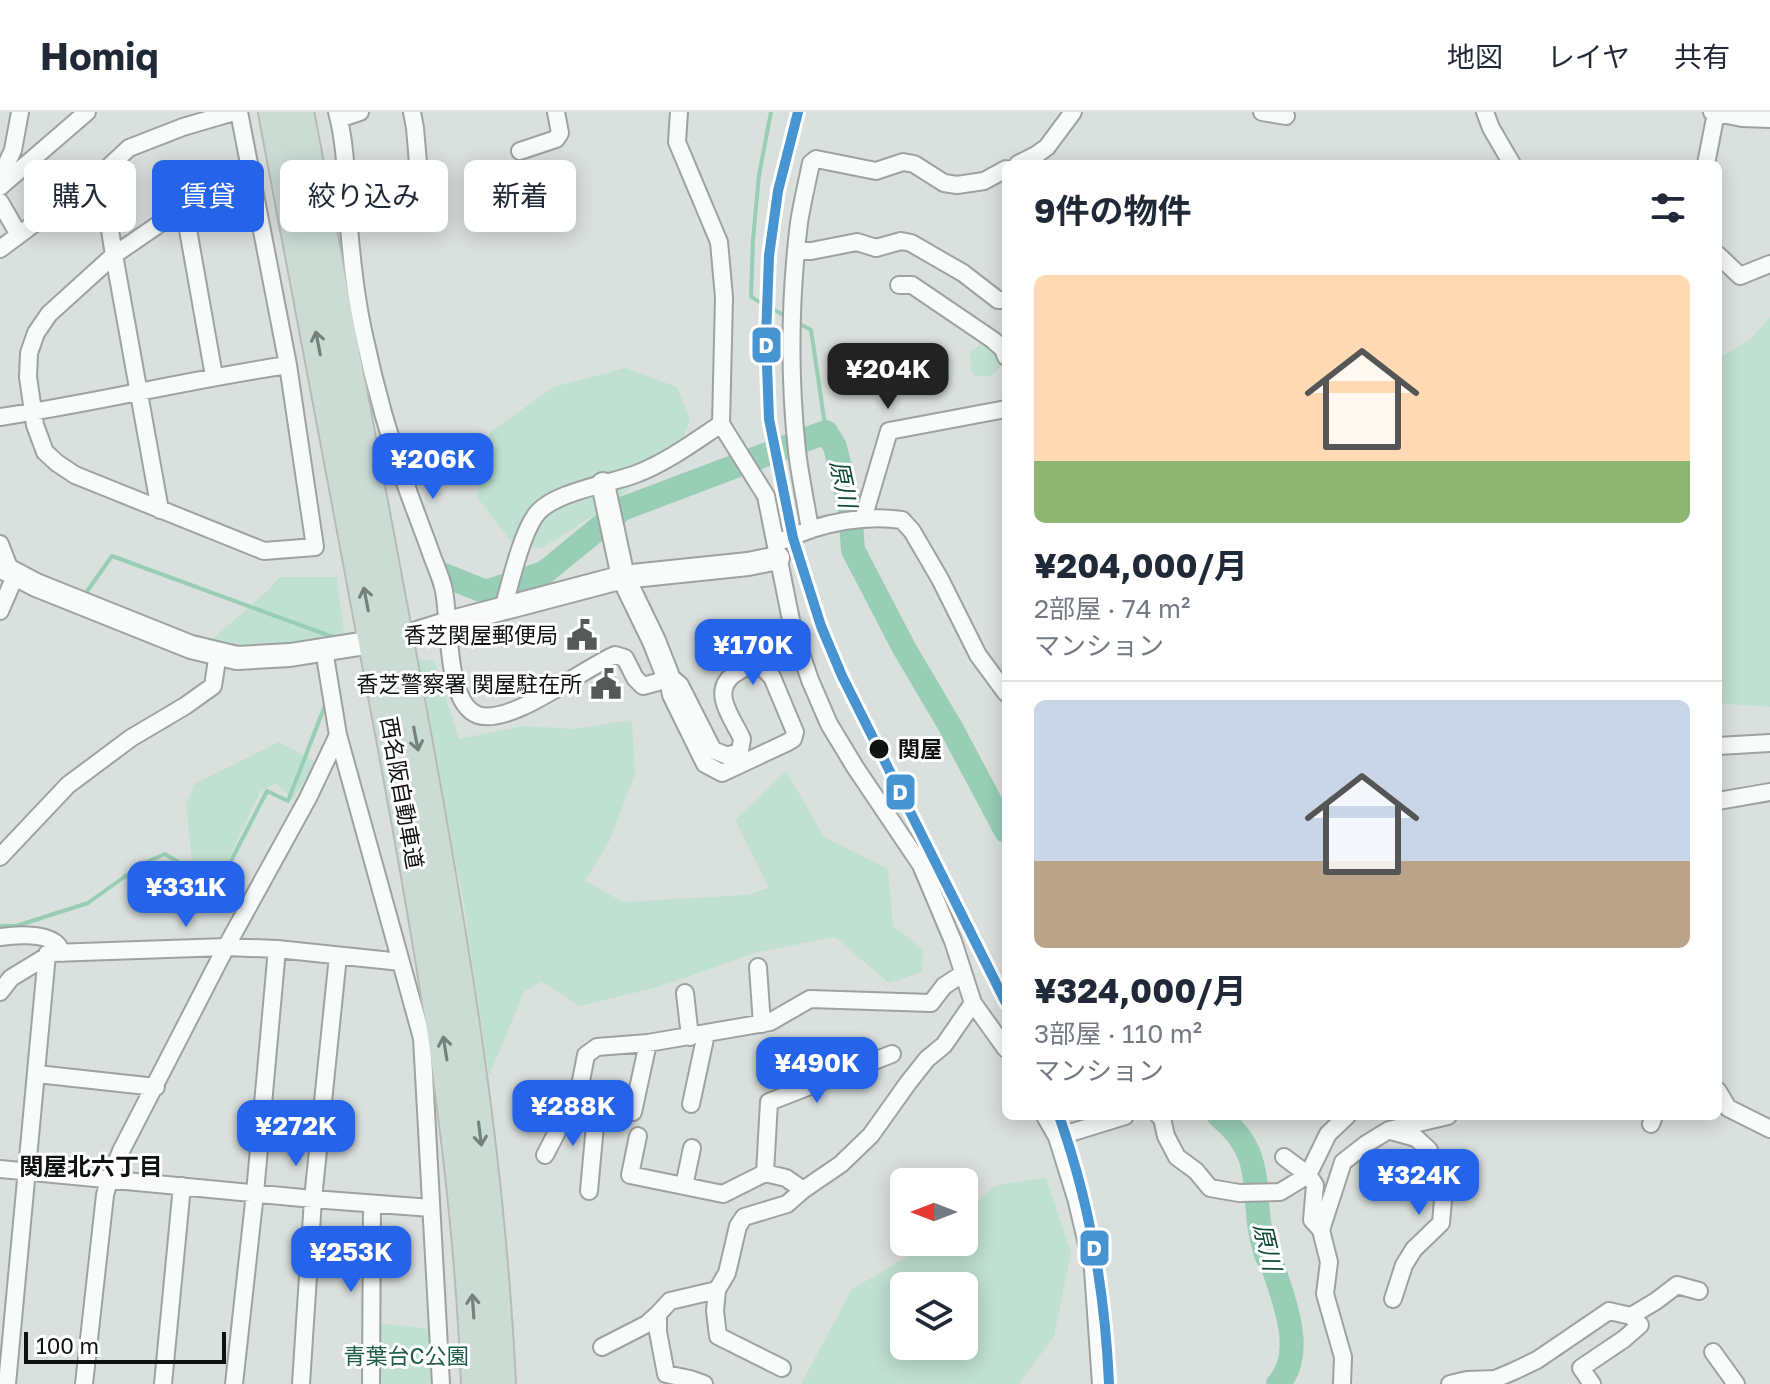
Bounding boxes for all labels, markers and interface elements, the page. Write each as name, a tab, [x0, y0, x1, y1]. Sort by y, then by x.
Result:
text: Homiq	[40, 33, 159, 78]
text: 地図	[1447, 40, 1503, 73]
text: レイヤ	[1547, 40, 1630, 73]
text: 共有	[1674, 40, 1730, 73]
chip: 購入	[24, 160, 136, 232]
chip: 賃貸	[152, 160, 264, 232]
chip: 絞り込み	[280, 160, 448, 232]
chip: 新着	[464, 160, 576, 232]
icon: filters	[1646, 186, 1690, 230]
text: 9件の物件	[1034, 190, 1192, 230]
line badge: D	[751, 326, 782, 364]
icon: home	[1290, 327, 1434, 471]
one-way arrow	[309, 331, 324, 356]
text: D	[758, 331, 774, 358]
pin: ¥204K	[832, 343, 944, 411]
text: ¥204K	[845, 353, 931, 384]
pin: ¥206K	[377, 433, 489, 501]
text: ¥206K	[390, 443, 476, 474]
water label: 原川	[825, 457, 864, 513]
text: ¥204,000/月	[1034, 545, 1248, 585]
one-way arrow	[358, 586, 373, 612]
text: 2部屋 · 74 m²	[1034, 593, 1190, 624]
public building icon: 香芝関屋郵便局	[565, 618, 599, 652]
pin: ¥170K	[697, 619, 809, 687]
place label: 香芝関屋郵便局	[404, 621, 558, 648]
text: ¥170K	[713, 629, 793, 660]
text: マンション	[1034, 630, 1164, 661]
public building icon: 香芝警察署 関屋駐在所	[589, 667, 623, 701]
place label: 香芝警察署 関屋駐在所	[356, 670, 582, 697]
street label: 西名阪自動車道	[376, 715, 429, 871]
one-way arrow	[410, 726, 425, 751]
place label: 関屋	[898, 735, 942, 762]
marker: 関屋	[867, 737, 891, 761]
icon: home	[1290, 752, 1434, 896]
line badge: D	[885, 773, 916, 811]
text: D	[892, 778, 908, 805]
pin: ¥331K	[130, 861, 242, 929]
text: ¥331K	[145, 871, 227, 902]
text: ¥324,000/月	[1034, 970, 1247, 1010]
text: 3部屋 · 110 m²	[1034, 1018, 1202, 1049]
one-way arrow	[437, 1036, 452, 1061]
pin: ¥490K	[761, 1037, 873, 1105]
text: ¥490K	[774, 1047, 860, 1078]
text: マンション	[1034, 1055, 1164, 1086]
pin: ¥288K	[517, 1080, 629, 1148]
text: ¥288K	[530, 1090, 616, 1121]
pin: ¥272K	[240, 1100, 352, 1168]
text: ¥272K	[255, 1110, 337, 1141]
one-way arrow	[472, 1120, 487, 1147]
pin: ¥324K	[1363, 1149, 1475, 1217]
district label: 関屋北六丁目	[19, 1151, 163, 1180]
text: ¥324K	[1377, 1159, 1461, 1190]
north arrow	[890, 1168, 978, 1256]
map controls	[890, 1168, 978, 1360]
water label: 原川	[1249, 1220, 1289, 1276]
pin: ¥253K	[295, 1226, 407, 1294]
line badge: D	[1079, 1229, 1110, 1267]
text: D	[1086, 1234, 1102, 1261]
text: ¥253K	[309, 1236, 393, 1267]
button: layers	[890, 1272, 978, 1360]
one-way arrow	[465, 1293, 480, 1320]
scale bar	[24, 1328, 226, 1364]
text: 100 m	[36, 1332, 99, 1359]
park label: 青葉台C公園	[344, 1342, 468, 1369]

